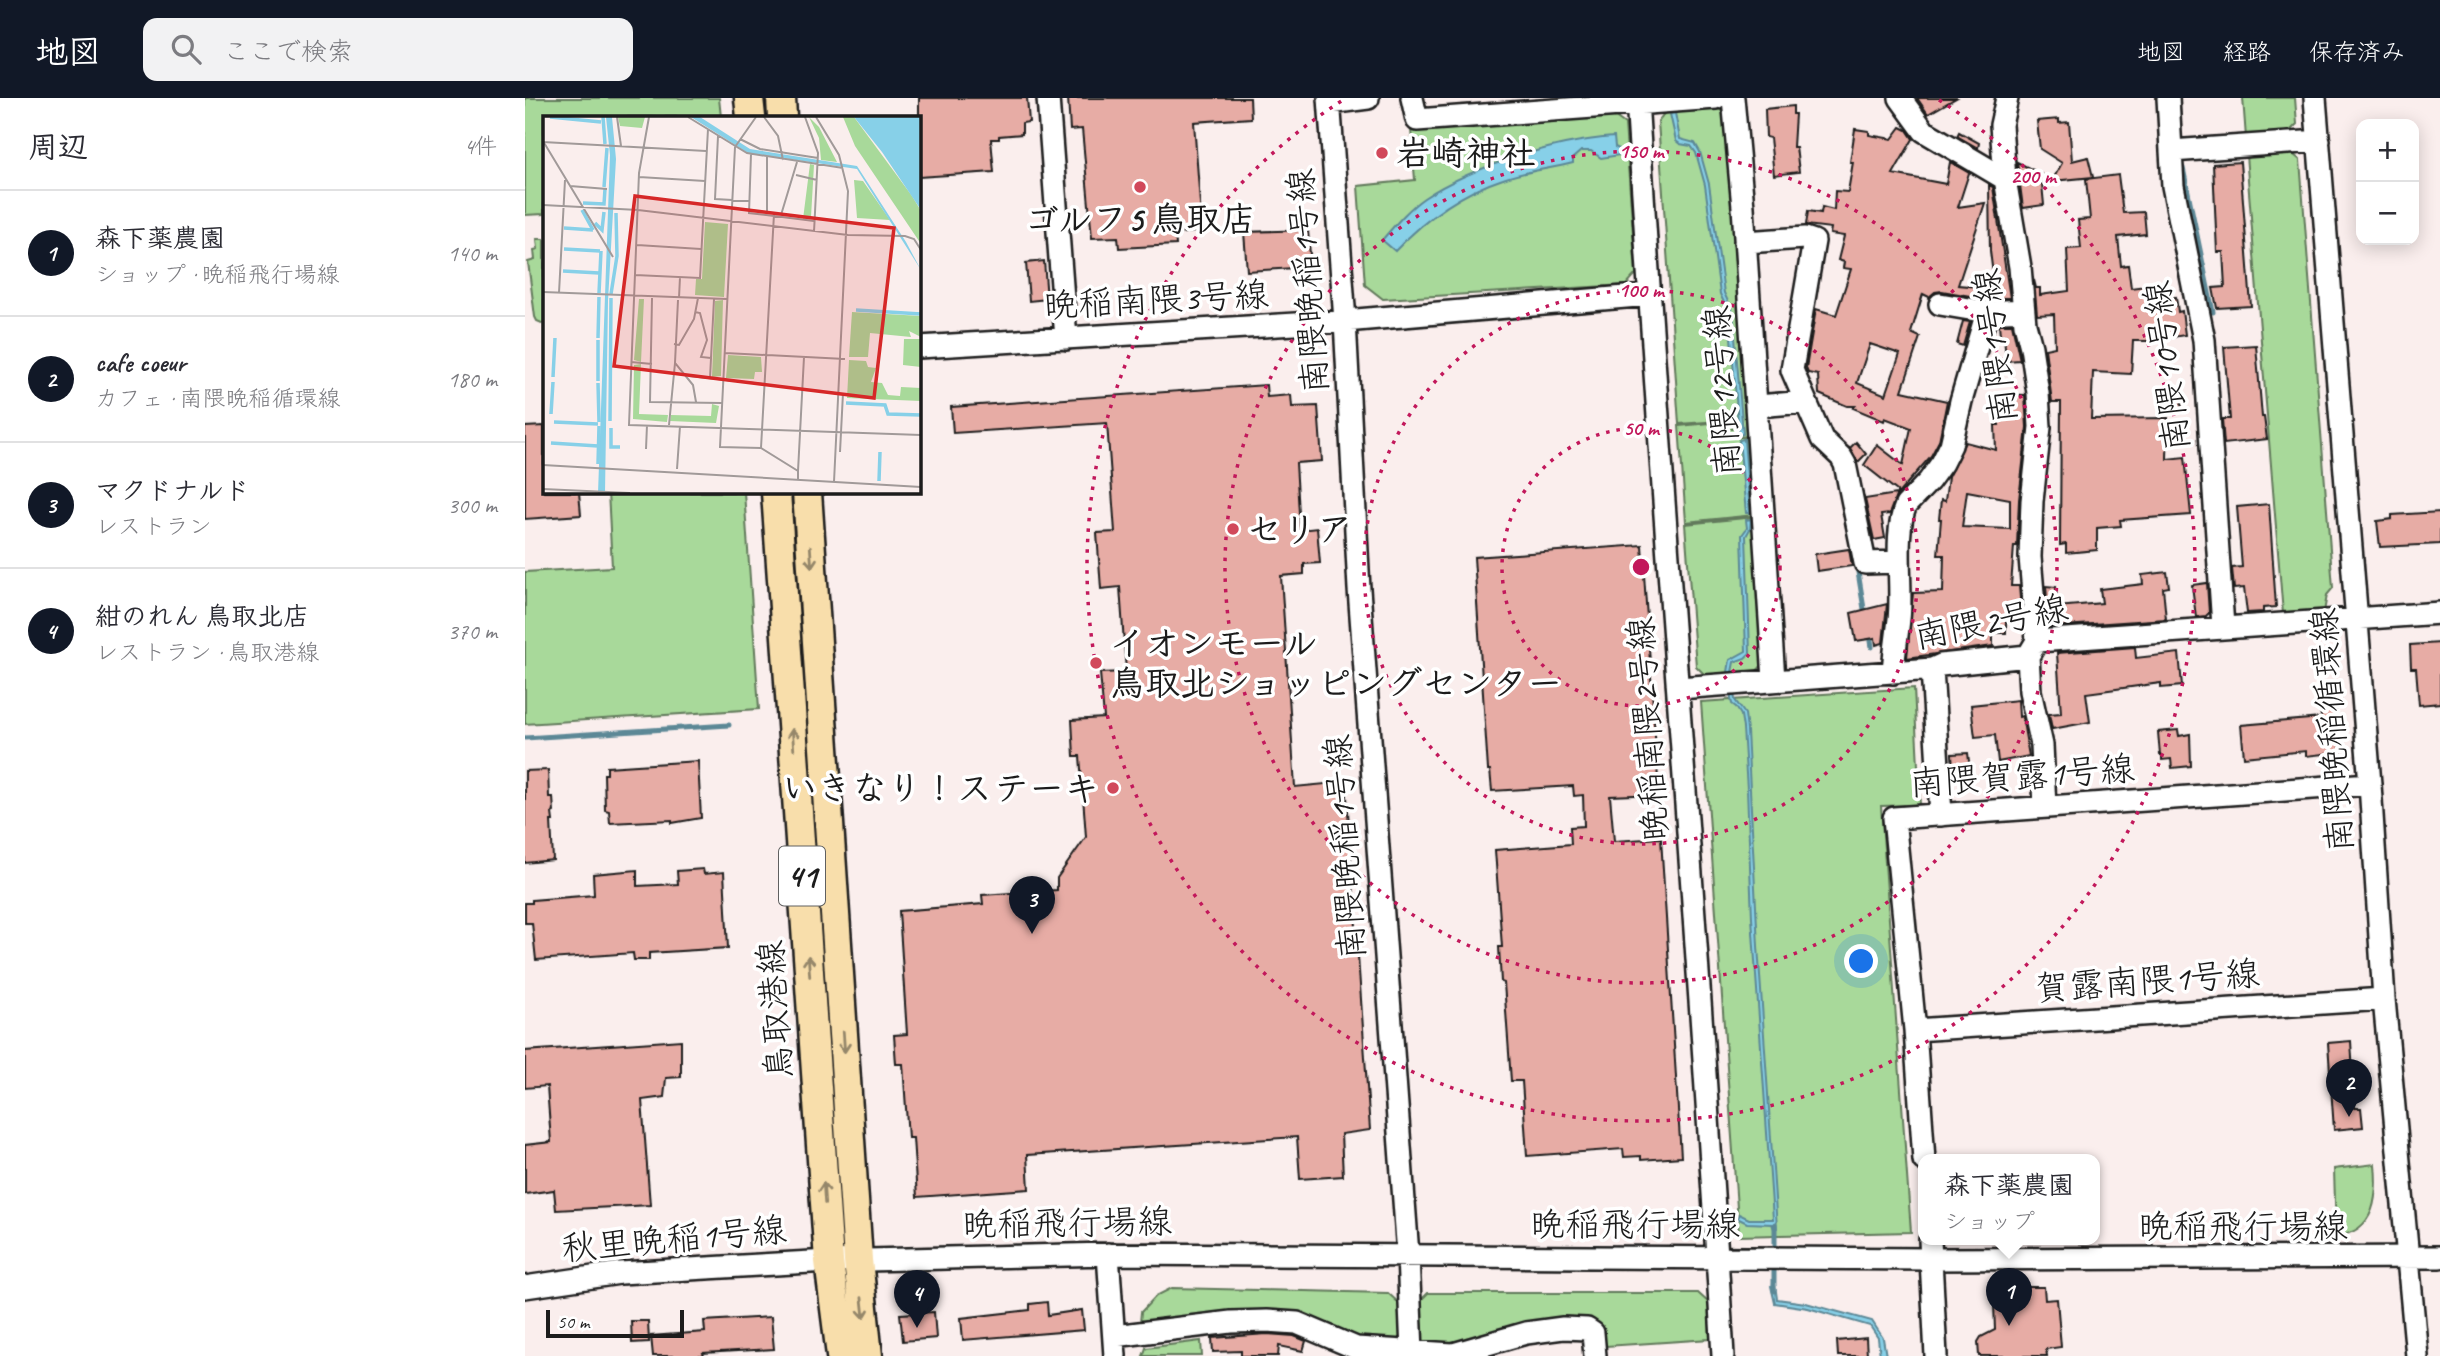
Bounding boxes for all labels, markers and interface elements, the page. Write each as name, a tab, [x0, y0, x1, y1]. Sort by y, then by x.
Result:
search box	[143, 18, 633, 81]
icon: search	[167, 30, 205, 68]
text: 地図	[35, 31, 101, 73]
text: ここで検索	[223, 35, 353, 68]
text: 地図	[2137, 37, 2185, 67]
text: 経路	[2223, 37, 2271, 67]
text: 保存済み	[2309, 37, 2405, 67]
inset map	[543, 116, 921, 494]
map controls	[2356, 119, 2419, 245]
button: +	[2356, 119, 2419, 182]
text: 周辺	[28, 128, 88, 166]
place label: 岩崎神社	[1396, 131, 1536, 176]
text: 4件	[464, 132, 497, 161]
text: 150 m	[1618, 138, 1666, 164]
marker: 岩崎神社	[1374, 145, 1390, 161]
text: 200 m	[2010, 163, 2058, 189]
street label: 南隈晩稲1号線	[1278, 167, 1338, 395]
marker: ゴルフ5 鳥取店	[1132, 179, 1148, 195]
button: −	[2356, 182, 2419, 245]
place label: ゴルフ5 鳥取店	[1024, 197, 1256, 242]
text: 森下薬農園	[95, 222, 225, 255]
text: 1	[46, 239, 56, 268]
text: 140 m	[448, 239, 497, 268]
text: ショップ · 晩稲飛行場線	[95, 260, 340, 289]
street label: 南隈1号線	[1963, 266, 2027, 426]
street label: 晩稲南隈3号線	[1042, 272, 1270, 328]
text: 100 m	[1618, 277, 1666, 303]
street label: 南隈10号線	[2134, 278, 2200, 454]
street label: 南隈12号線	[1694, 304, 1750, 478]
text: cafe coeur	[95, 346, 186, 379]
text: 2	[46, 365, 56, 394]
text: 180 m	[448, 365, 497, 394]
text: カフェ · 南隈晩稲循環線	[95, 384, 340, 413]
text: 50 m	[1623, 415, 1661, 441]
text: マクドナルド	[95, 474, 250, 507]
text: 3	[46, 491, 56, 520]
text: 300 m	[448, 491, 497, 520]
place label: セリア	[1247, 507, 1352, 552]
text: レストラン	[95, 512, 212, 541]
marker: セリア	[1225, 521, 1241, 537]
one-way arrow	[805, 545, 818, 568]
centre of rings	[1629, 555, 1653, 579]
street label: 南隈2号線	[1910, 585, 2072, 659]
text: 紺のれん 鳥取北店	[95, 600, 309, 633]
street label: 南隈晩稲循環線	[2301, 606, 2363, 854]
street label: 晩稲南隈2号線	[1618, 615, 1678, 843]
text: 4	[46, 617, 56, 646]
text: 370 m	[448, 617, 497, 646]
place label: イオンモール 鳥取北ショッピングセンター	[1110, 621, 1562, 706]
text: レストラン · 鳥取港線	[95, 638, 319, 667]
marker: イオンモール 鳥取北ショッピングセンター	[1088, 655, 1104, 671]
one-way arrow	[786, 728, 799, 750]
street label: 南隈晩稲1号線	[1315, 733, 1375, 961]
street label: 南隈賀露1号線	[1908, 746, 2136, 806]
place label: いきなり！ステーキ	[782, 766, 1099, 811]
marker: いきなり！ステーキ	[1105, 780, 1121, 796]
road number: 41	[779, 846, 825, 905]
pin: 3	[1009, 876, 1055, 934]
street label: 鳥取港線	[748, 939, 802, 1081]
your location	[1844, 944, 1878, 978]
street label: 賀露南隈1号線	[2033, 951, 2261, 1011]
one-way arrow	[802, 954, 815, 977]
one-way arrow	[837, 1031, 850, 1054]
pin: 2	[2326, 1059, 2372, 1117]
popup	[1918, 1154, 2100, 1245]
text: 森下薬農園	[1944, 1169, 2074, 1202]
one-way arrow	[817, 1182, 830, 1204]
street label: 晩稲飛行場線	[962, 1199, 1172, 1247]
street label: 晩稲飛行場線	[1530, 1202, 1740, 1247]
street label: 晩稲飛行場線	[2138, 1204, 2348, 1249]
street label: 秋里晩稲1号線	[560, 1207, 788, 1271]
text: ショップ	[1944, 1207, 2035, 1236]
pin: 1	[1986, 1268, 2032, 1326]
pin: 4	[894, 1270, 940, 1328]
one-way arrow	[857, 1296, 870, 1319]
scale bar	[546, 1307, 684, 1339]
text: 50 m	[557, 1310, 589, 1334]

